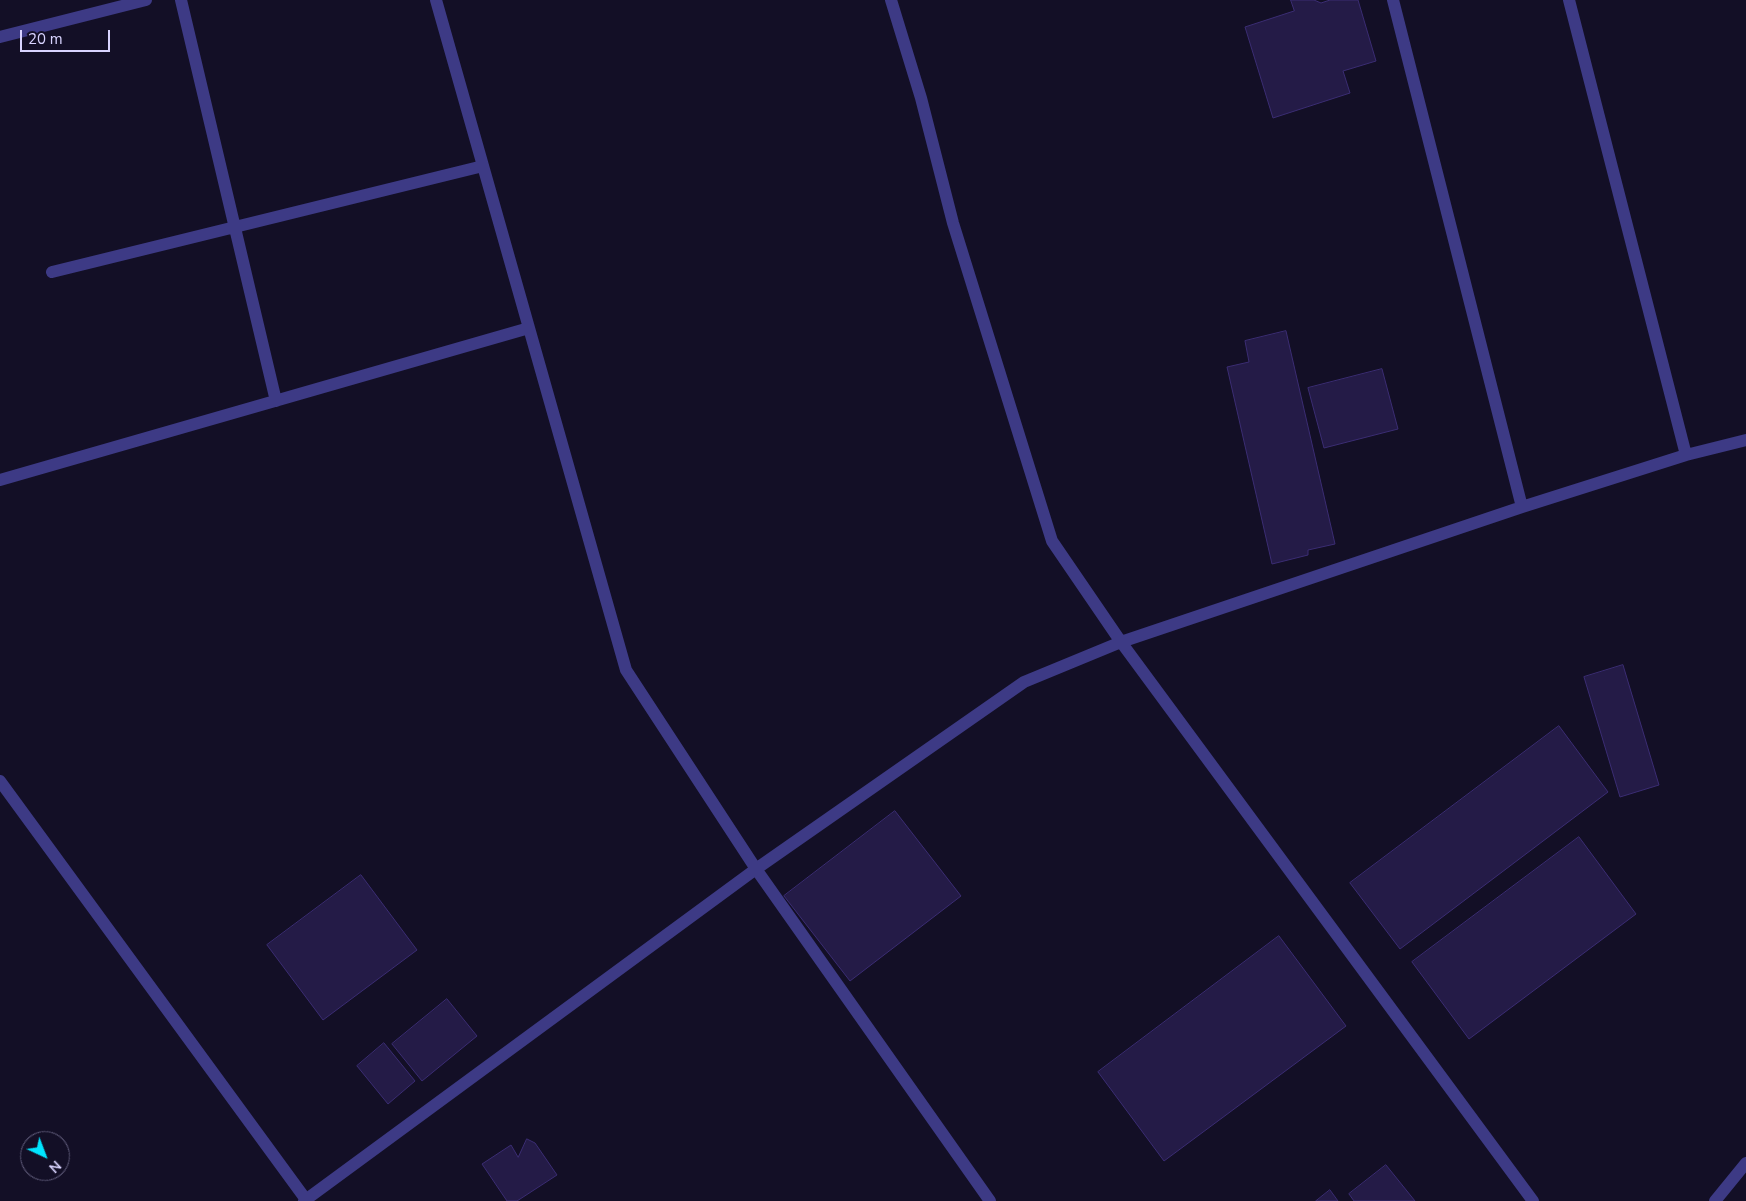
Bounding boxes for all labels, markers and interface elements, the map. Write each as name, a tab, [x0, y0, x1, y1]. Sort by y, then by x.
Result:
scale bar	[22, 20, 112, 52]
text: 20 m	[28, 29, 63, 49]
north arrow	[20, 1131, 70, 1181]
text: N	[45, 1156, 65, 1177]

